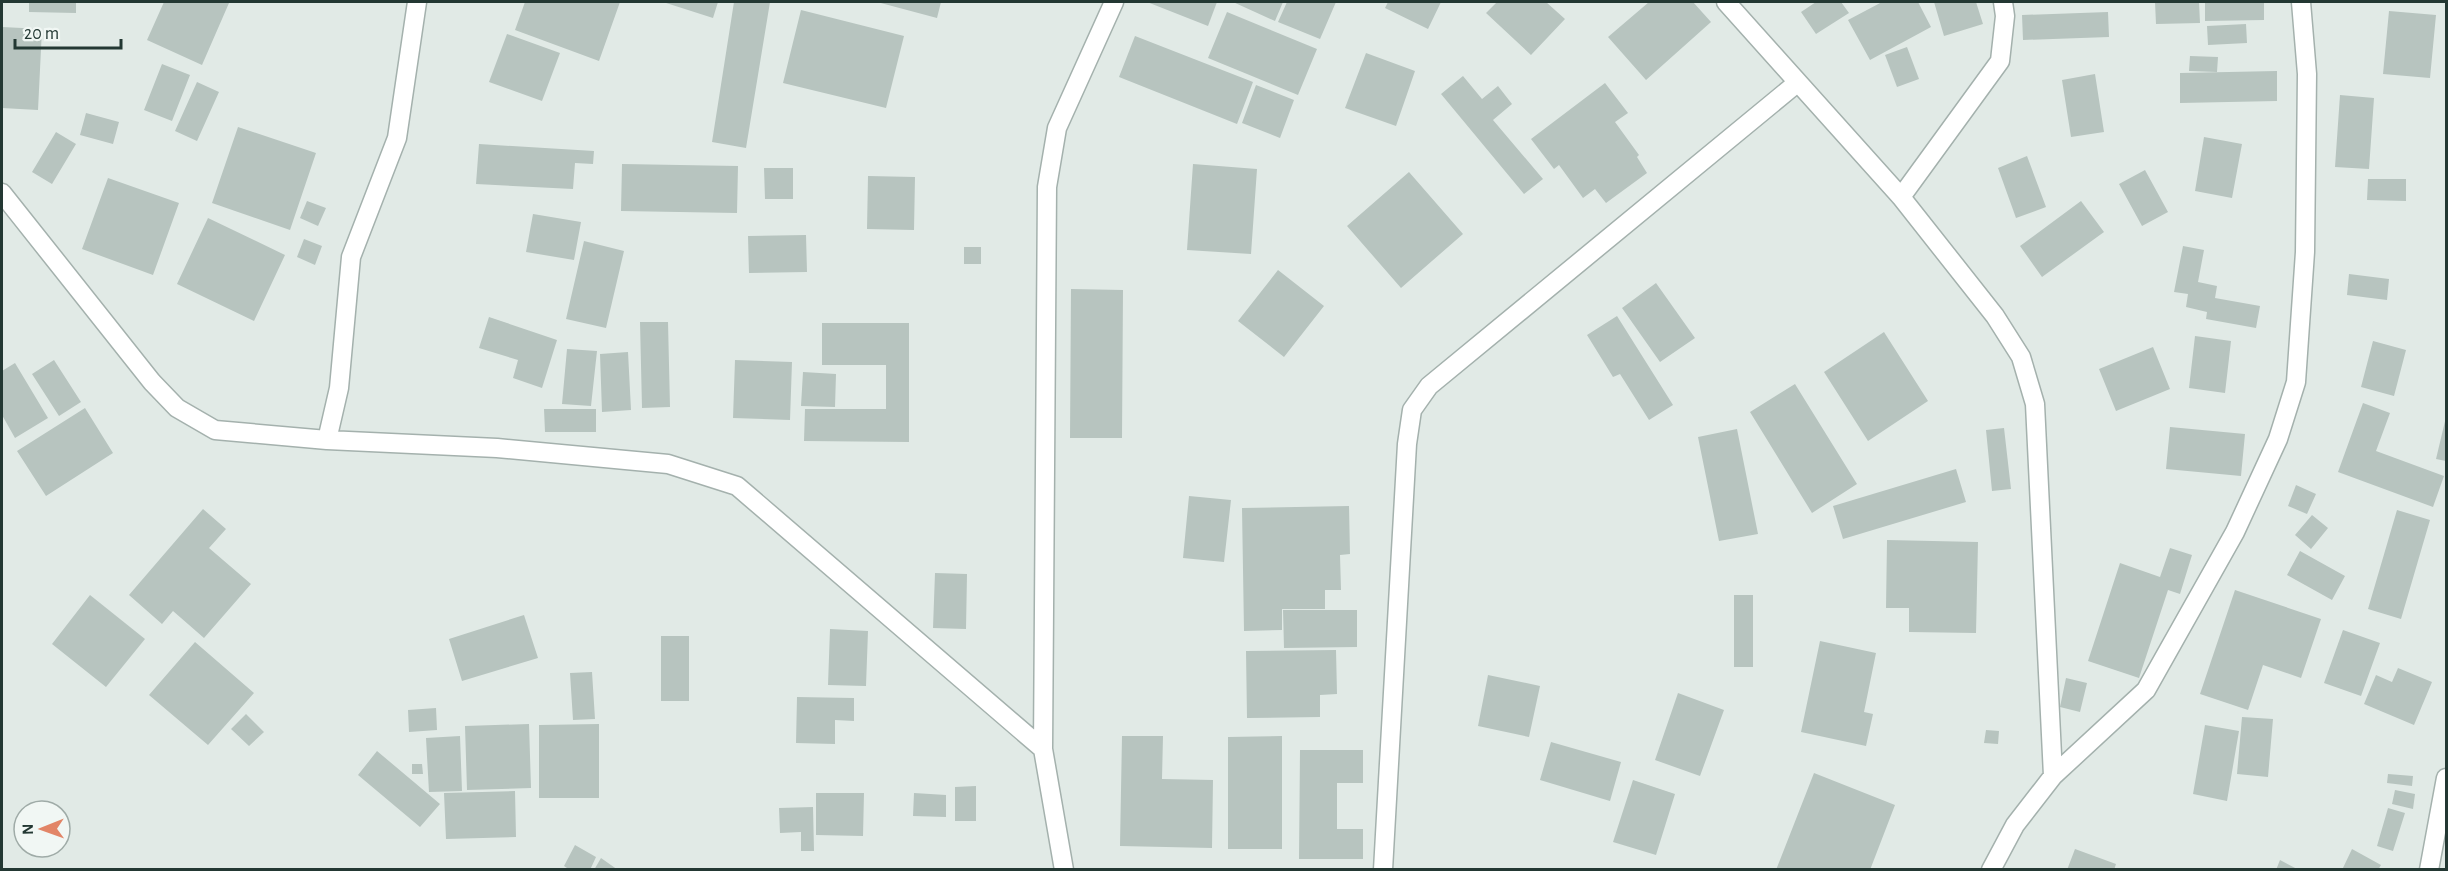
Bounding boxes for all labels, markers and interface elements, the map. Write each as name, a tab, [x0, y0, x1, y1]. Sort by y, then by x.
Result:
scale bar	[15, 12, 122, 50]
text: 20 m	[24, 25, 59, 43]
north arrow	[12, 799, 72, 859]
text: N	[20, 824, 36, 835]

